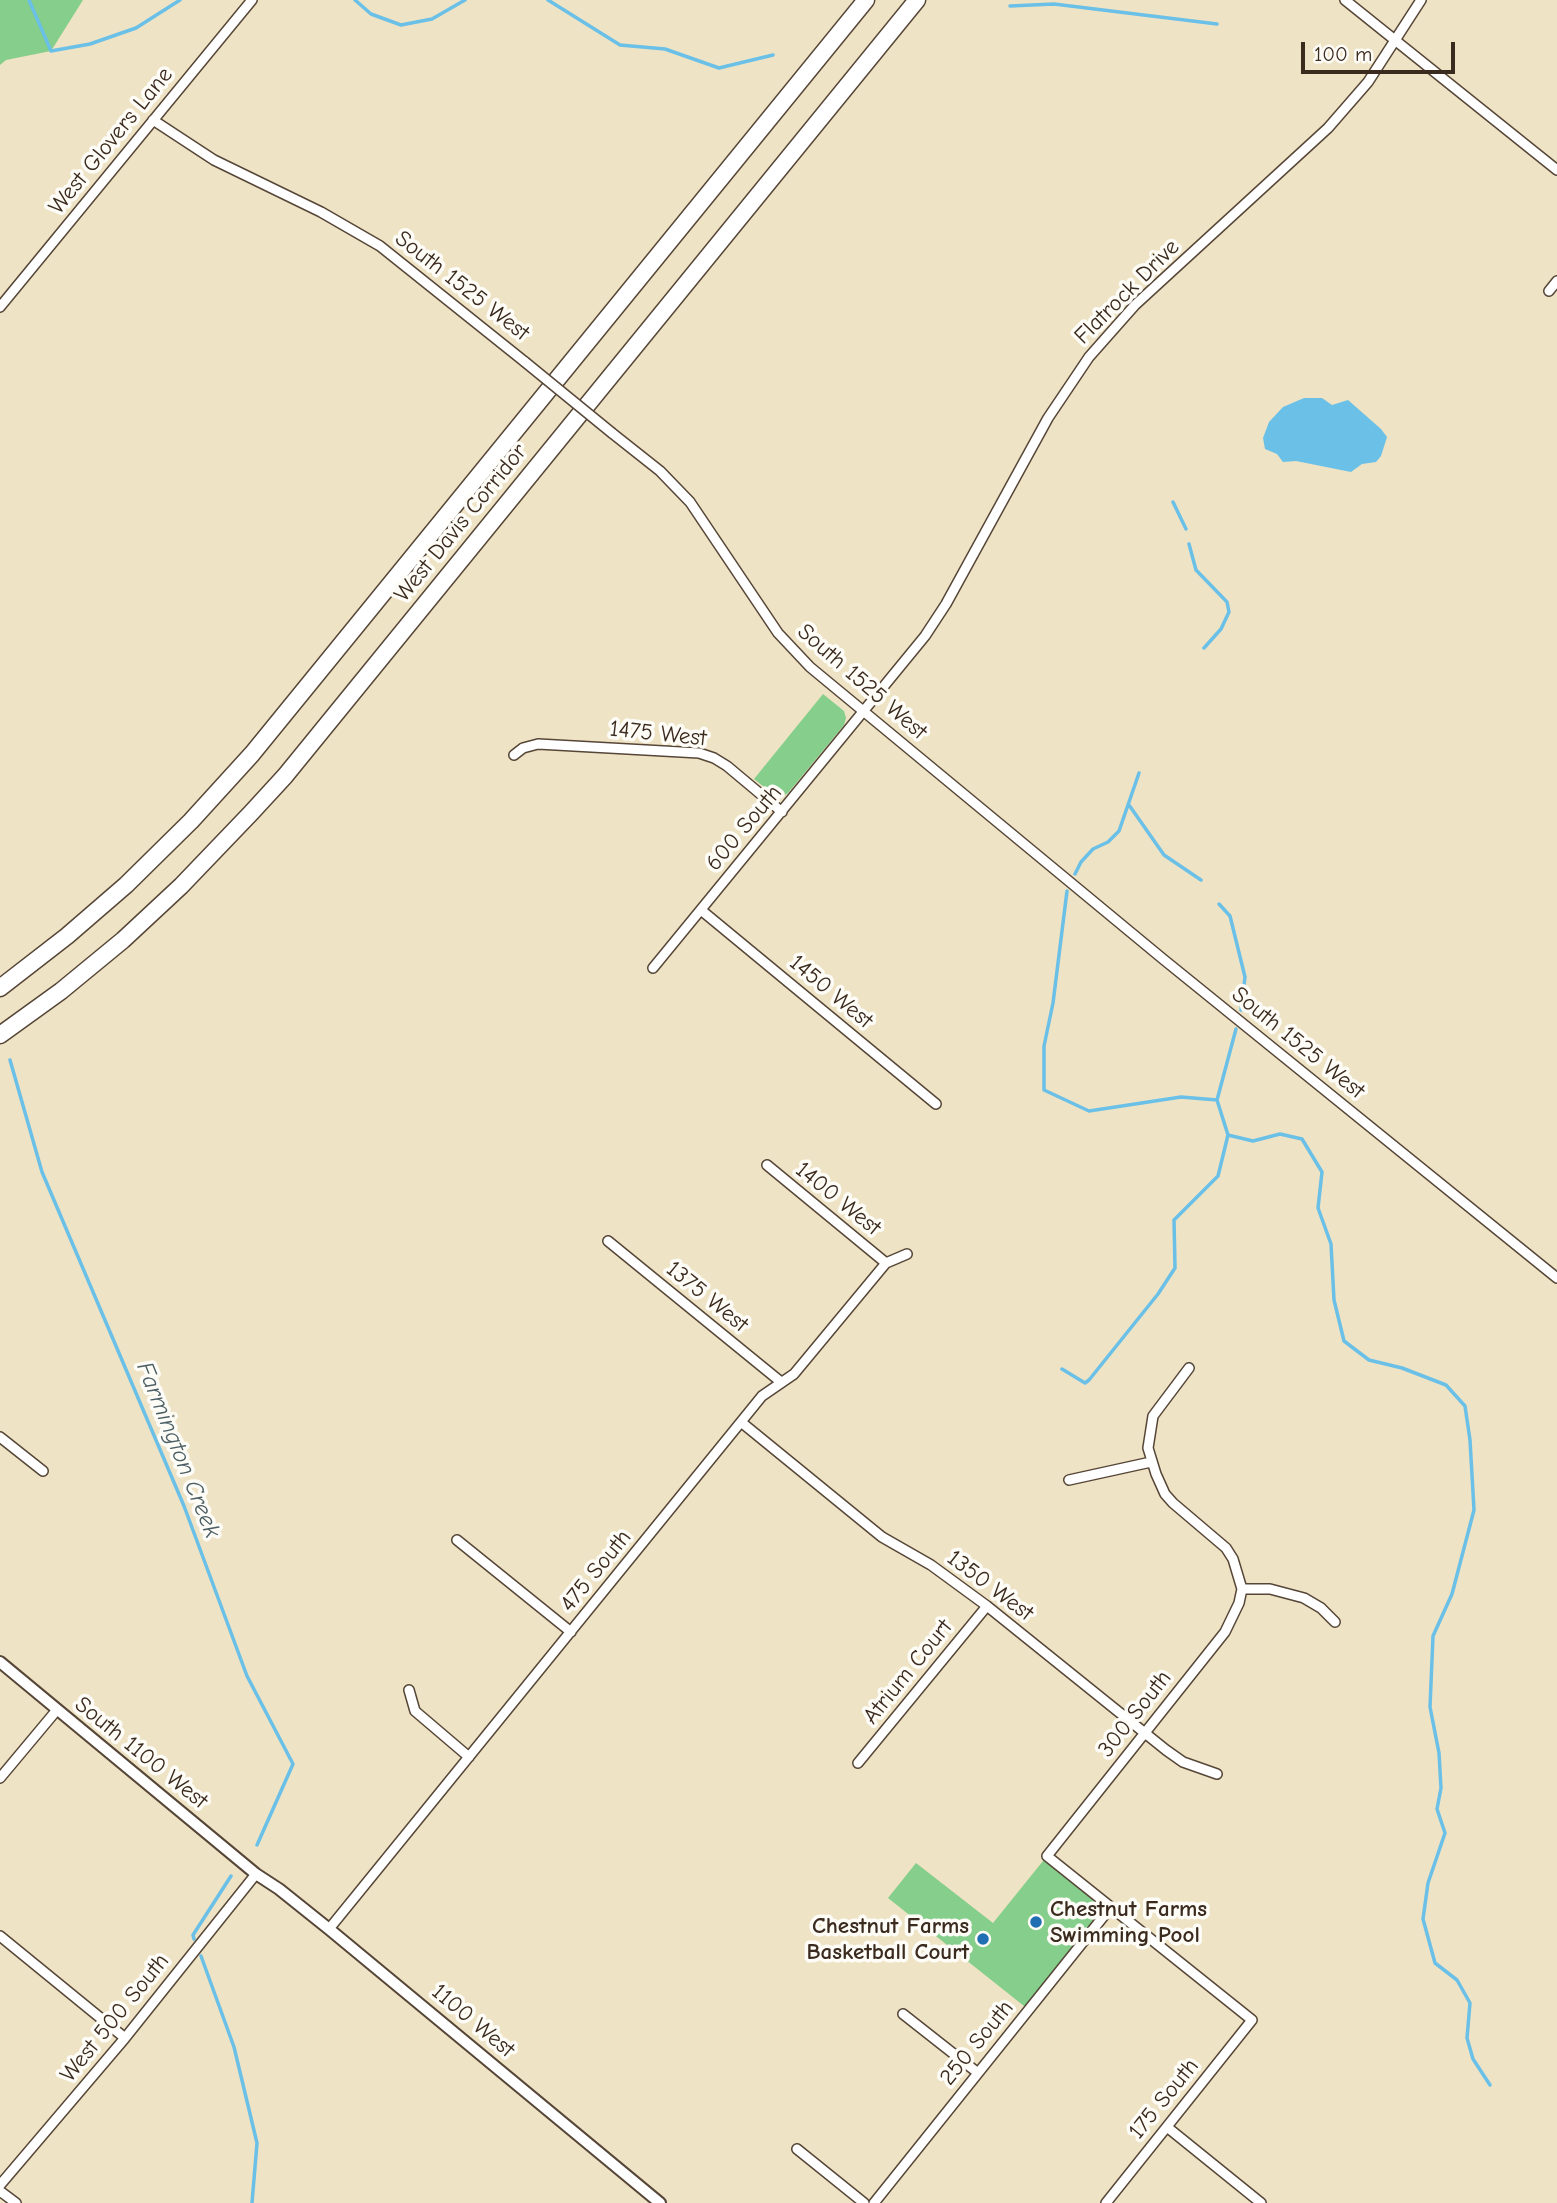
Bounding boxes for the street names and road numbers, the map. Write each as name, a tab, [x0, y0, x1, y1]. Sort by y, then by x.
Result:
street label: West Glovers Lane	[43, 62, 179, 220]
street label: South 1525 West	[389, 225, 535, 347]
street label: Flatrock Drive	[1069, 234, 1185, 350]
street label: West Davis Corridor	[389, 438, 533, 608]
street label: South 1525 West	[791, 618, 933, 746]
street label: 1475 West	[608, 715, 708, 753]
street label: 600 South	[700, 779, 788, 877]
street label: 1450 West	[784, 949, 878, 1035]
street label: South 1525 West	[1226, 981, 1370, 1105]
street label: 1400 West	[790, 1156, 886, 1242]
street label: 1375 West	[660, 1255, 754, 1339]
street label: 475 South	[555, 1524, 637, 1618]
street label: 1350 West	[941, 1545, 1039, 1627]
street label: Atrium Court	[857, 1614, 959, 1730]
street label: 300 South	[1092, 1665, 1178, 1763]
street label: South 1100 West	[69, 1691, 213, 1815]
street label: West 500 South	[55, 1948, 175, 2088]
street label: 1100 West	[426, 1978, 520, 2064]
street label: 250 South	[934, 1995, 1020, 2091]
street label: 175 South	[1123, 2053, 1205, 2145]

